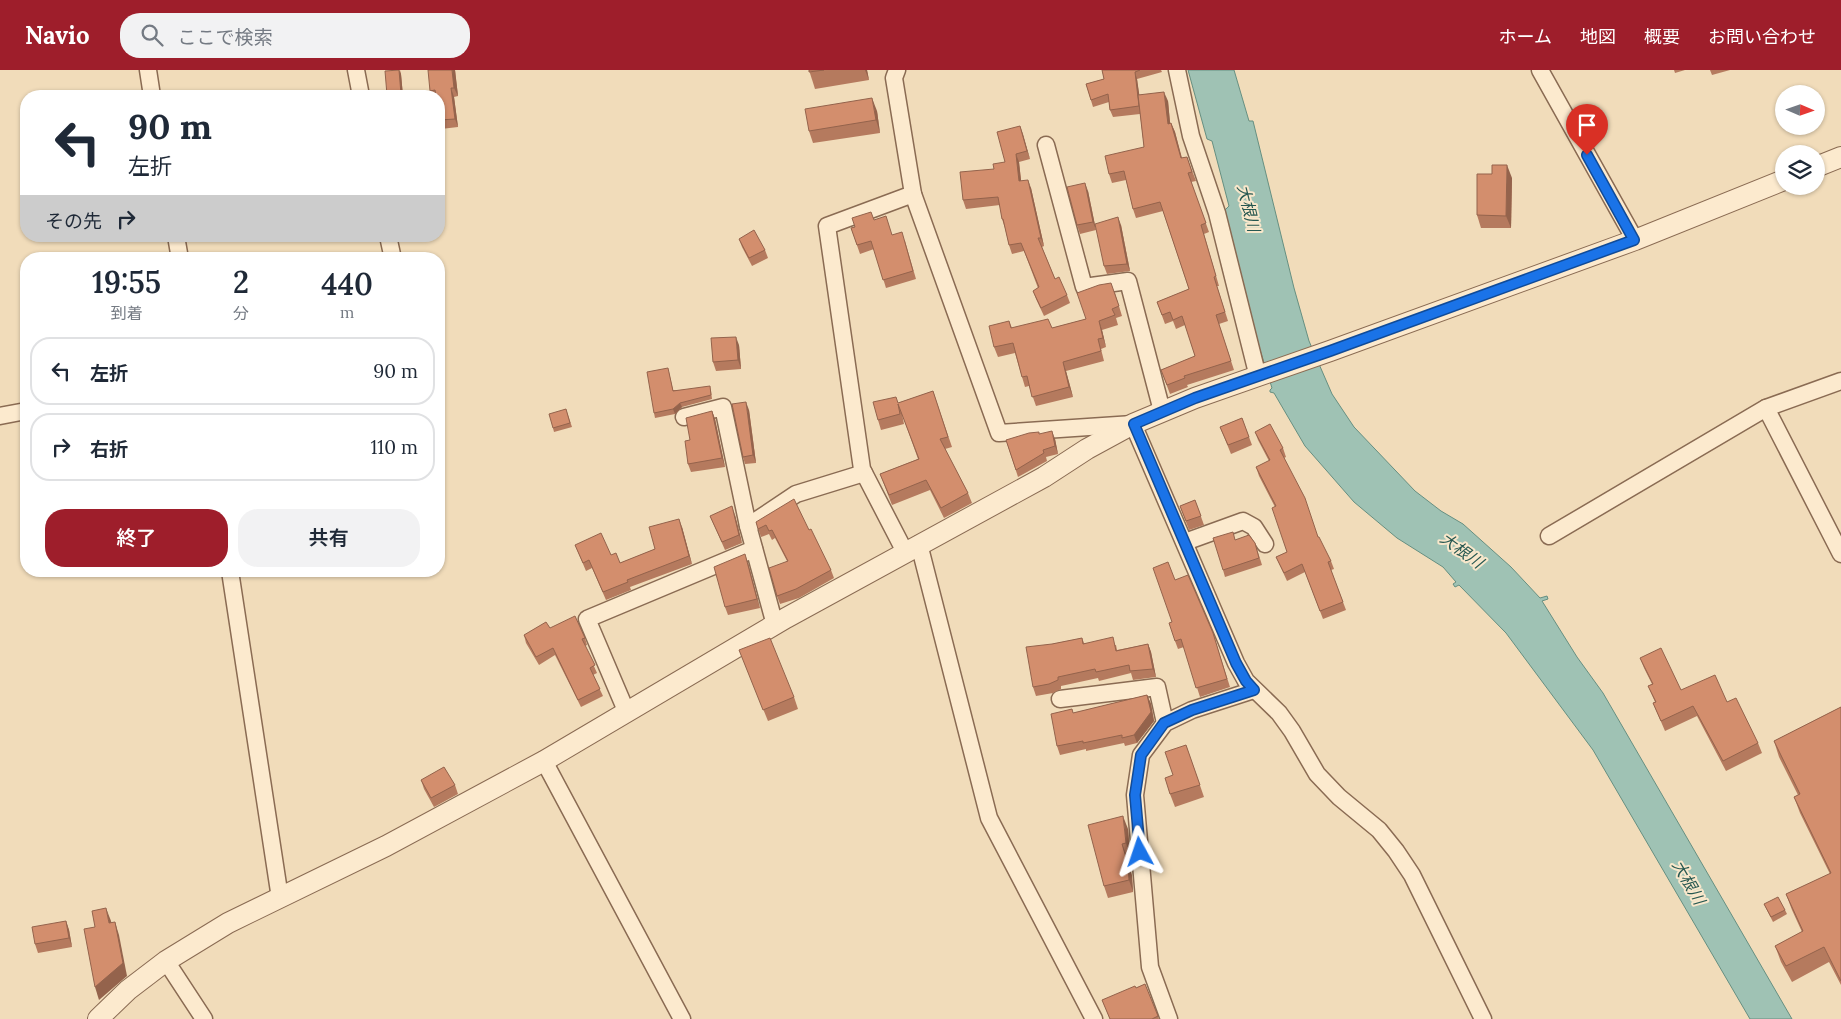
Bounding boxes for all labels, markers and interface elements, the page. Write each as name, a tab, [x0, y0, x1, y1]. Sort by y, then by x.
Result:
search box	[120, 13, 470, 58]
text: Navio	[25, 20, 90, 51]
icon: search	[138, 21, 166, 49]
text: ここで検索	[178, 25, 273, 49]
text: ホーム	[1499, 25, 1552, 48]
text: 地図	[1580, 25, 1616, 48]
text: 概要	[1644, 25, 1680, 48]
text: お問い合わせ	[1708, 25, 1816, 48]
north arrow	[1775, 85, 1825, 135]
map controls	[1775, 85, 1825, 195]
text: 90 m	[128, 104, 212, 149]
pin	[1566, 104, 1608, 155]
icon: left	[45, 110, 110, 175]
icon: arrive	[1573, 111, 1601, 139]
button: layers	[1775, 145, 1825, 195]
text: 左折	[128, 152, 172, 180]
water label: 大根川	[1233, 182, 1265, 236]
icon: right	[112, 205, 140, 233]
text: その先	[45, 209, 102, 233]
text: 19:55	[92, 263, 161, 301]
text: 2	[233, 263, 249, 301]
text: 440	[321, 265, 373, 303]
text: m	[340, 302, 354, 322]
text: 到着	[111, 303, 143, 323]
text: 分	[233, 303, 249, 323]
icon: left	[47, 357, 75, 385]
text: 90 m	[373, 359, 418, 383]
text: 左折	[90, 361, 128, 385]
icon: right	[47, 433, 75, 461]
text: 110 m	[370, 435, 418, 459]
text: 右折	[90, 437, 128, 461]
button: 終了	[45, 509, 228, 567]
button: 共有	[238, 509, 420, 567]
water label: 大根川	[1437, 528, 1489, 573]
position arrow	[1113, 825, 1165, 877]
water label: 大根川	[1668, 856, 1711, 910]

